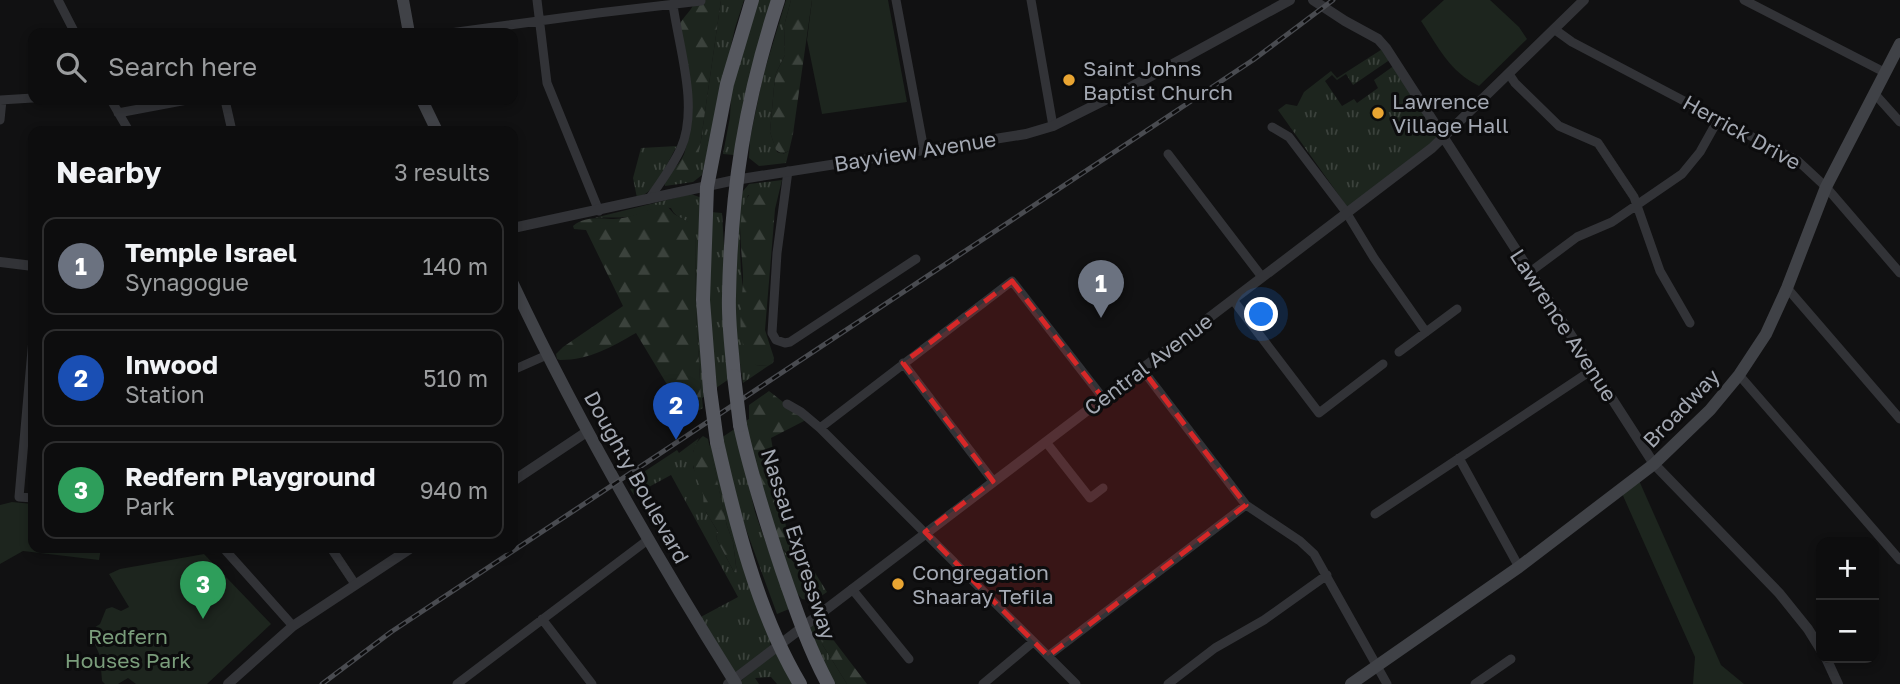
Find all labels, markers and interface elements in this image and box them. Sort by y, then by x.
search box [28,28,518,105]
icon: search [52,48,90,86]
text: Search here [108,51,257,82]
place label: Saint Johns Baptist Church [1083,55,1233,105]
marker: Saint Johns Baptist Church [1061,72,1077,88]
place label: Lawrence Village Hall [1392,88,1509,138]
street label: Herrick Drive [1679,89,1805,175]
marker: Lawrence Village Hall [1370,105,1386,121]
street label: Bayview Avenue [832,125,998,177]
text: Nearby [56,154,161,190]
text: 3 results [394,158,490,186]
text: Temple Israel [125,237,297,268]
street label: Lawrence Avenue [1505,244,1623,406]
text: 1 [75,252,87,280]
text: 140 m [422,252,488,280]
pin: 1 [1078,260,1124,318]
text: Synagogue [125,268,249,296]
your location [1244,297,1278,331]
street label: Central Avenue [1079,307,1217,421]
text: Inwood [125,349,218,380]
street label: Broadway [1637,363,1725,453]
text: 2 [74,364,88,392]
text: 510 m [423,364,488,392]
text: Station [125,380,205,408]
pin: 2 [653,382,699,440]
street label: Doughty Boulevard [579,386,695,568]
street label: Nassau Expressway [756,445,842,643]
text: Redfern Playground [125,461,376,492]
text: 3 [74,476,88,504]
text: 940 m [420,476,488,504]
text: Park [125,492,175,520]
map controls [1816,537,1879,663]
button: + [1816,537,1879,600]
place label: Congregation Shaaray Tefila [912,559,1054,609]
pin: 3 [180,561,226,619]
marker: Congregation Shaaray Tefila [890,576,906,592]
button: − [1816,600,1879,663]
park label: Redfern Houses Park [65,623,191,673]

